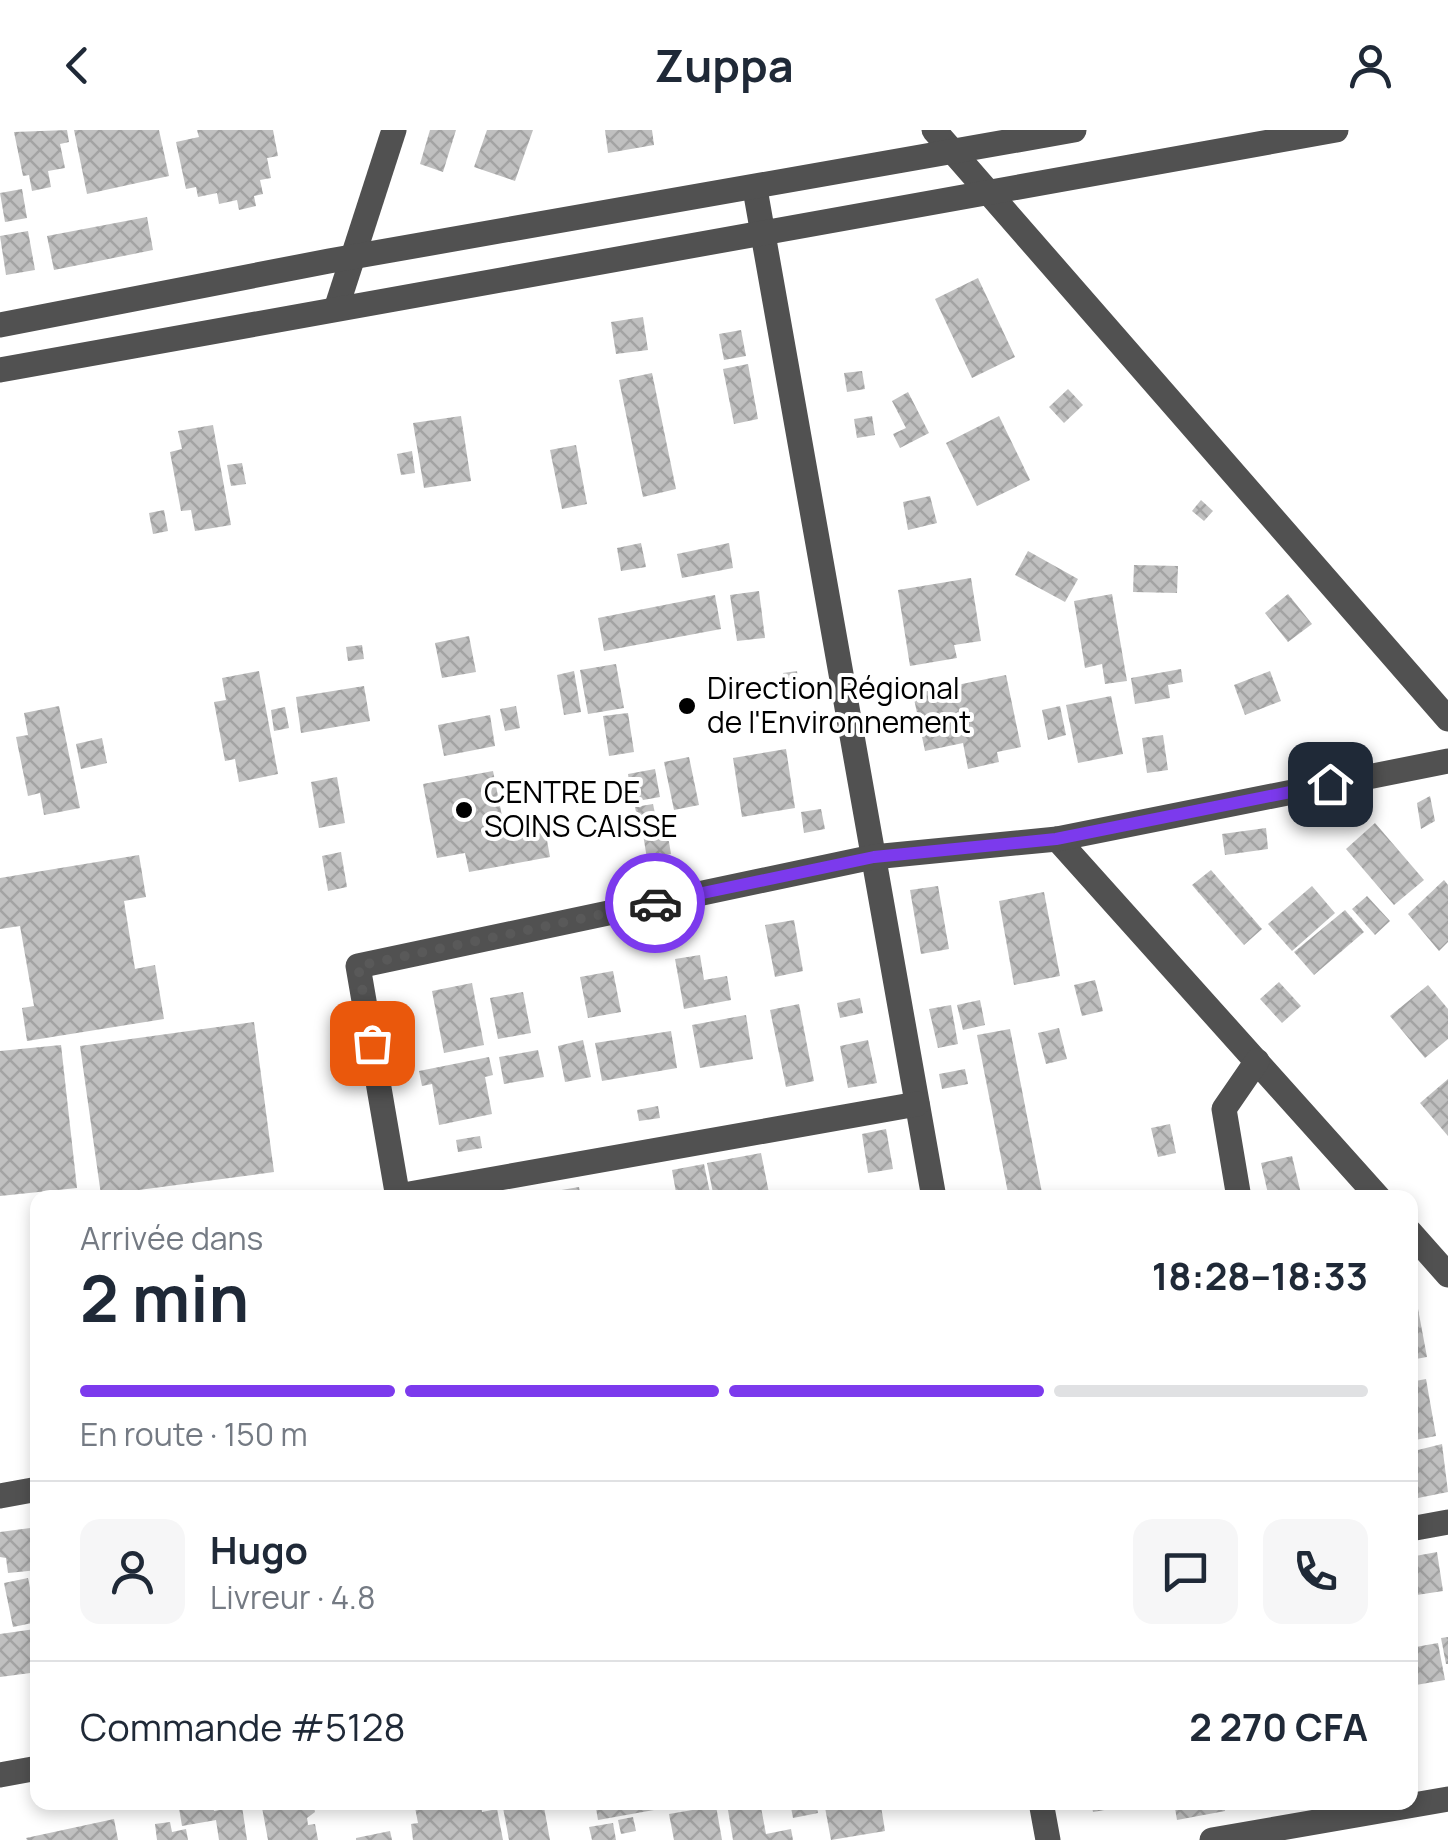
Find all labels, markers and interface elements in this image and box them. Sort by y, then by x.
text: Zuppa [654,34,794,96]
icon: back [50,38,105,93]
icon: person [1343,38,1398,93]
place label: Direction Régional de l'Environnement [707,667,971,742]
marker: Direction Régional de l'Environnement [676,695,698,717]
pin [1288,742,1373,827]
icon: home [1303,757,1358,812]
place label: CENTRE DE SOINS CAISSE [484,771,678,846]
marker: CENTRE DE SOINS CAISSE [453,799,475,821]
courier [605,853,705,953]
icon: car [628,876,683,931]
pin [330,1001,415,1086]
icon: bag [345,1016,400,1071]
text: Arrivée dans [80,1216,263,1260]
text: 18:28–18:33 [1152,1249,1368,1301]
text: 2 min [80,1253,249,1342]
text: En route · 150 m [80,1412,308,1456]
button: person [80,1519,185,1624]
button: chat [1133,1519,1238,1624]
button: phone [1263,1519,1368,1624]
text: Hugo [210,1523,308,1575]
text: Livreur · 4.8 [210,1575,376,1619]
text: Commande #5128 [80,1700,405,1752]
text: 2 270 CFA [1189,1700,1368,1752]

